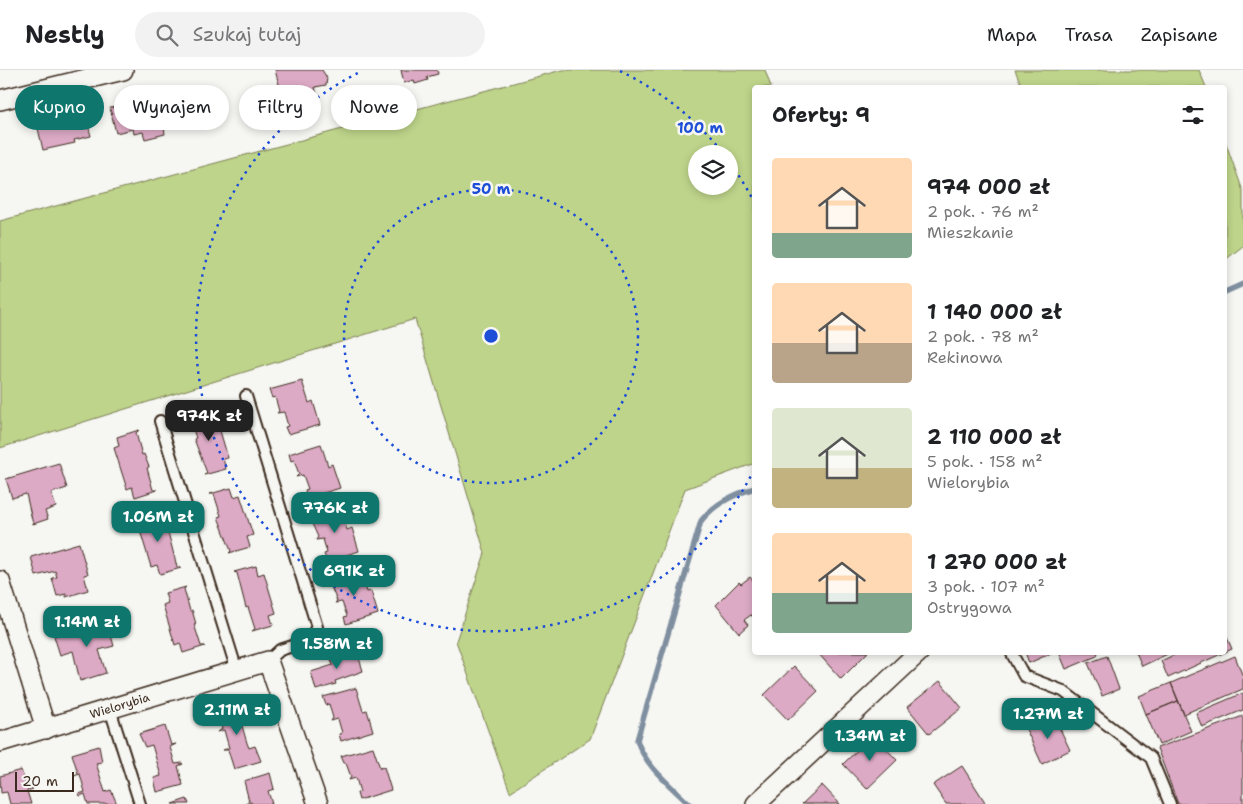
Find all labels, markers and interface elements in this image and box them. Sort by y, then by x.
search box [135,12,485,57]
text: Nestly [25,19,105,51]
icon: search [153,21,181,49]
text: Szukaj tutaj [193,22,301,47]
text: Mapa [987,23,1037,47]
text: Trasa [1065,23,1113,47]
text: Zapisane [1141,23,1218,47]
chip: Kupno [15,85,104,130]
chip: Wynajem [114,85,229,130]
chip: Filtry [239,85,321,130]
chip: Nowe [331,85,417,130]
text: Oferty: 9 [772,101,870,129]
icon: filters [1179,101,1207,129]
text: 100 m [677,118,723,138]
map controls [688,145,738,195]
button: layers [688,145,738,195]
text: 974 000 zł [927,173,1050,201]
icon: home [812,178,872,238]
text: 50 m [472,179,511,199]
text: 2 pok. · 76 m² [927,201,1039,222]
text: Mieszkanie [927,222,1014,243]
text: 1 140 000 zł [927,298,1062,326]
icon: home [812,303,872,363]
text: 2 pok. · 78 m² [927,326,1039,347]
centre of rings [482,327,500,345]
text: Rekinowa [927,347,1002,368]
pin: 974K zł [163,400,255,442]
text: 974K zł [176,405,242,426]
text: 2 110 000 zł [927,423,1061,451]
icon: home [812,428,872,488]
text: 5 pok. · 158 m² [927,451,1043,472]
text: Wielorybia [927,472,1009,493]
pin: 776K zł [289,492,381,534]
text: 776K zł [302,497,368,518]
pin: 1.06M zł [106,500,210,543]
text: 1.06M zł [122,506,194,527]
text: 1 270 000 zł [927,548,1066,576]
icon: home [812,553,872,613]
pin: 691K zł [308,554,400,597]
text: 691K zł [323,560,385,581]
text: 3 pok. · 107 m² [927,576,1045,597]
text: Ostrygowa [927,597,1012,618]
pin: 1.14M zł [35,606,139,648]
text: 1.14M zł [54,611,120,632]
pin: 1.58M zł [285,628,389,670]
text: 1.58M zł [302,633,372,654]
street label: Wielorybia [88,689,152,722]
pin: 2.11M zł [185,694,289,736]
pin: 1.27M zł [996,698,1100,740]
text: 2.11M zł [204,699,270,720]
text: 1.27M zł [1013,703,1083,724]
pin: 1.34M zł [818,720,922,762]
text: 1.34M zł [834,725,906,746]
scale bar [15,769,74,792]
text: 20 m [22,772,58,790]

